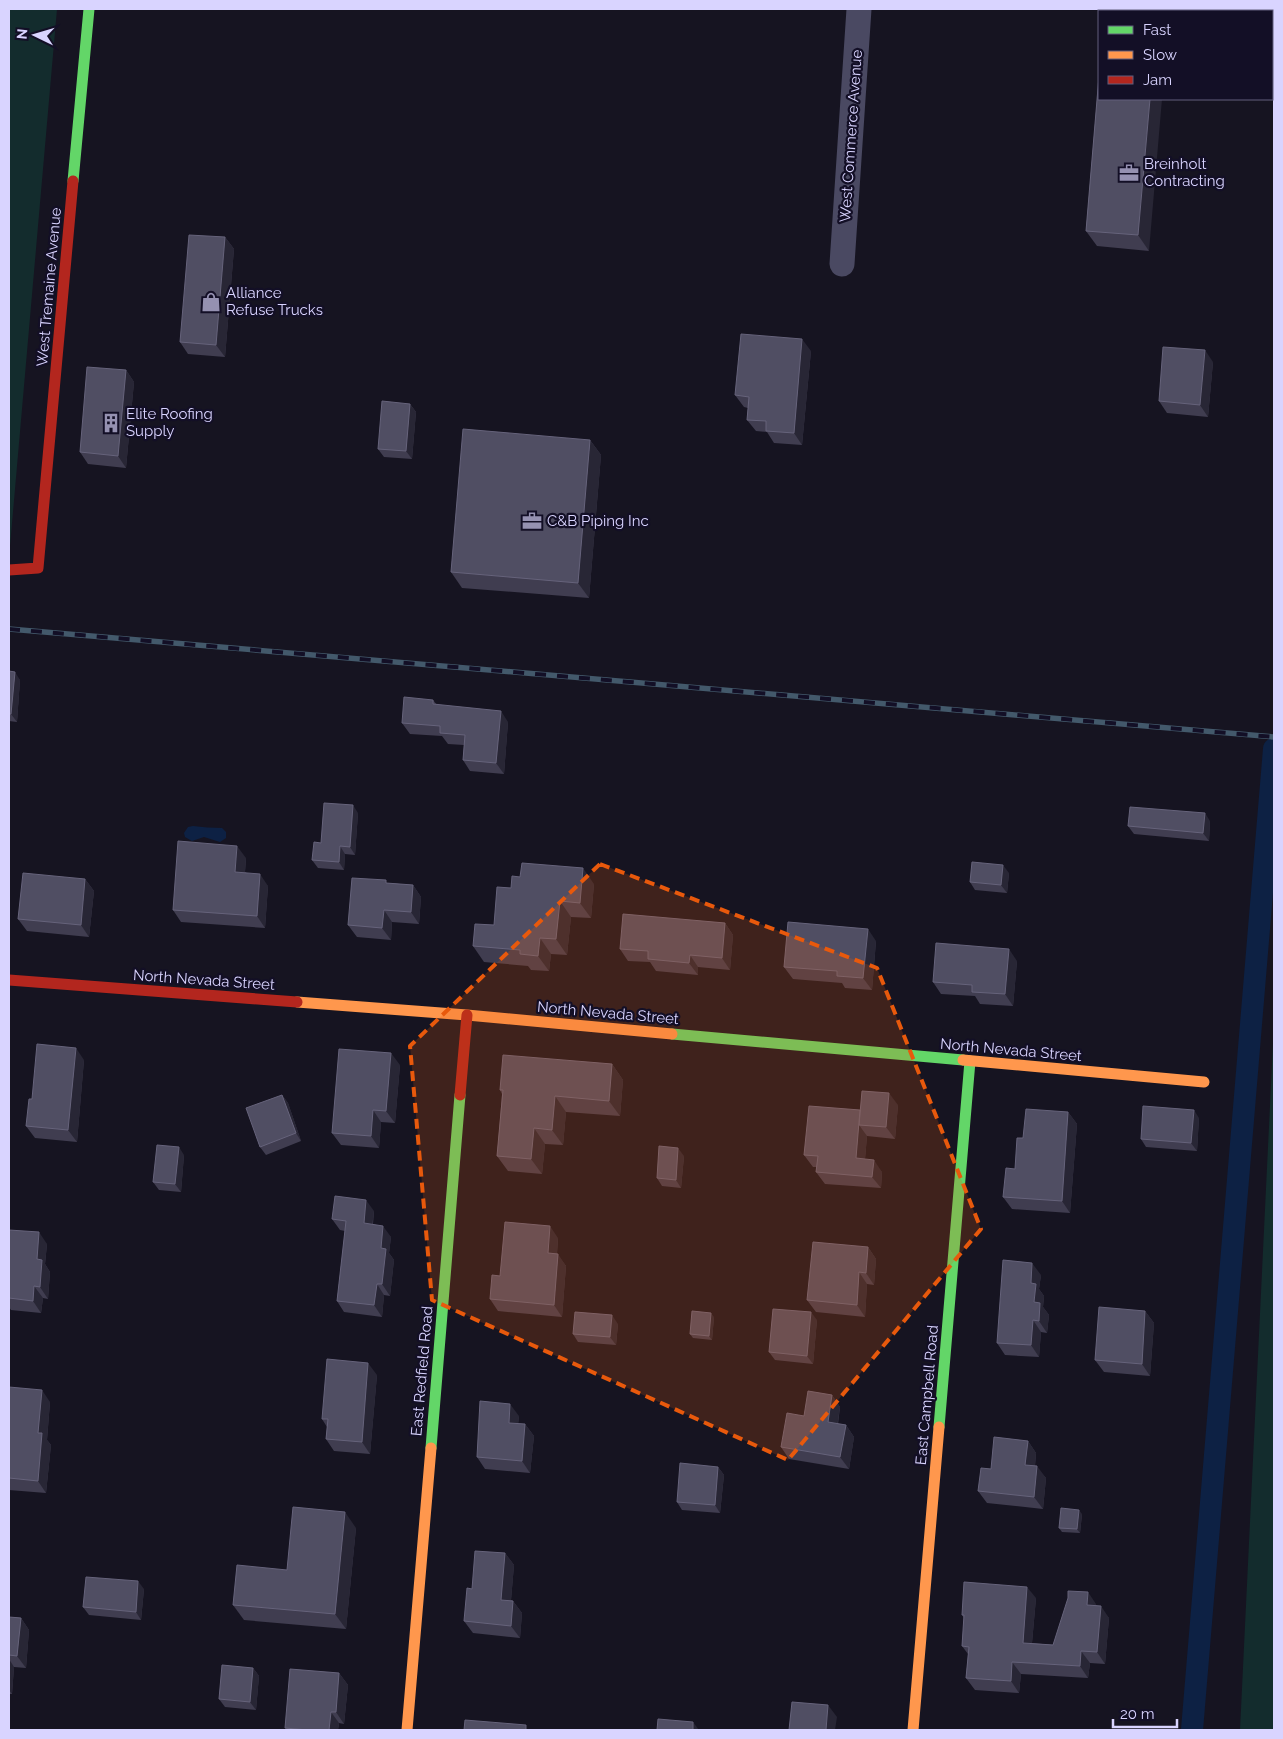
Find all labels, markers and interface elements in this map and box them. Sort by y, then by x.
north arrow [10,10,60,60]
legend [1098,10,1273,100]
text: Fast [1143,21,1171,39]
text: N [14,28,30,40]
text: Slow [1143,46,1177,64]
street label: West Commerce Avenue [836,49,866,223]
text: Jam [1143,71,1172,89]
place label: Breinholt Contracting [1144,155,1225,190]
office icon: Breinholt Contracting [1118,162,1140,184]
street label: West Tremaine Avenue [33,207,65,367]
place label: Alliance Refuse Trucks [226,284,323,319]
shop icon: Alliance Refuse Trucks [200,291,222,313]
place label: Elite Roofing Supply [126,405,213,440]
building icon: Elite Roofing Supply [100,412,122,434]
office icon: C&B Piping Inc [521,510,543,532]
place label: C&B Piping Inc [547,512,649,530]
street label: North Nevada Street [132,966,276,994]
street label: North Nevada Street [536,998,680,1028]
street label: North Nevada Street [939,1035,1083,1065]
street label: East Redfield Road [407,1305,437,1437]
street label: East Campbell Road [912,1324,942,1466]
scale bar [1113,1696,1177,1728]
text: 20 m [1120,1705,1155,1723]

